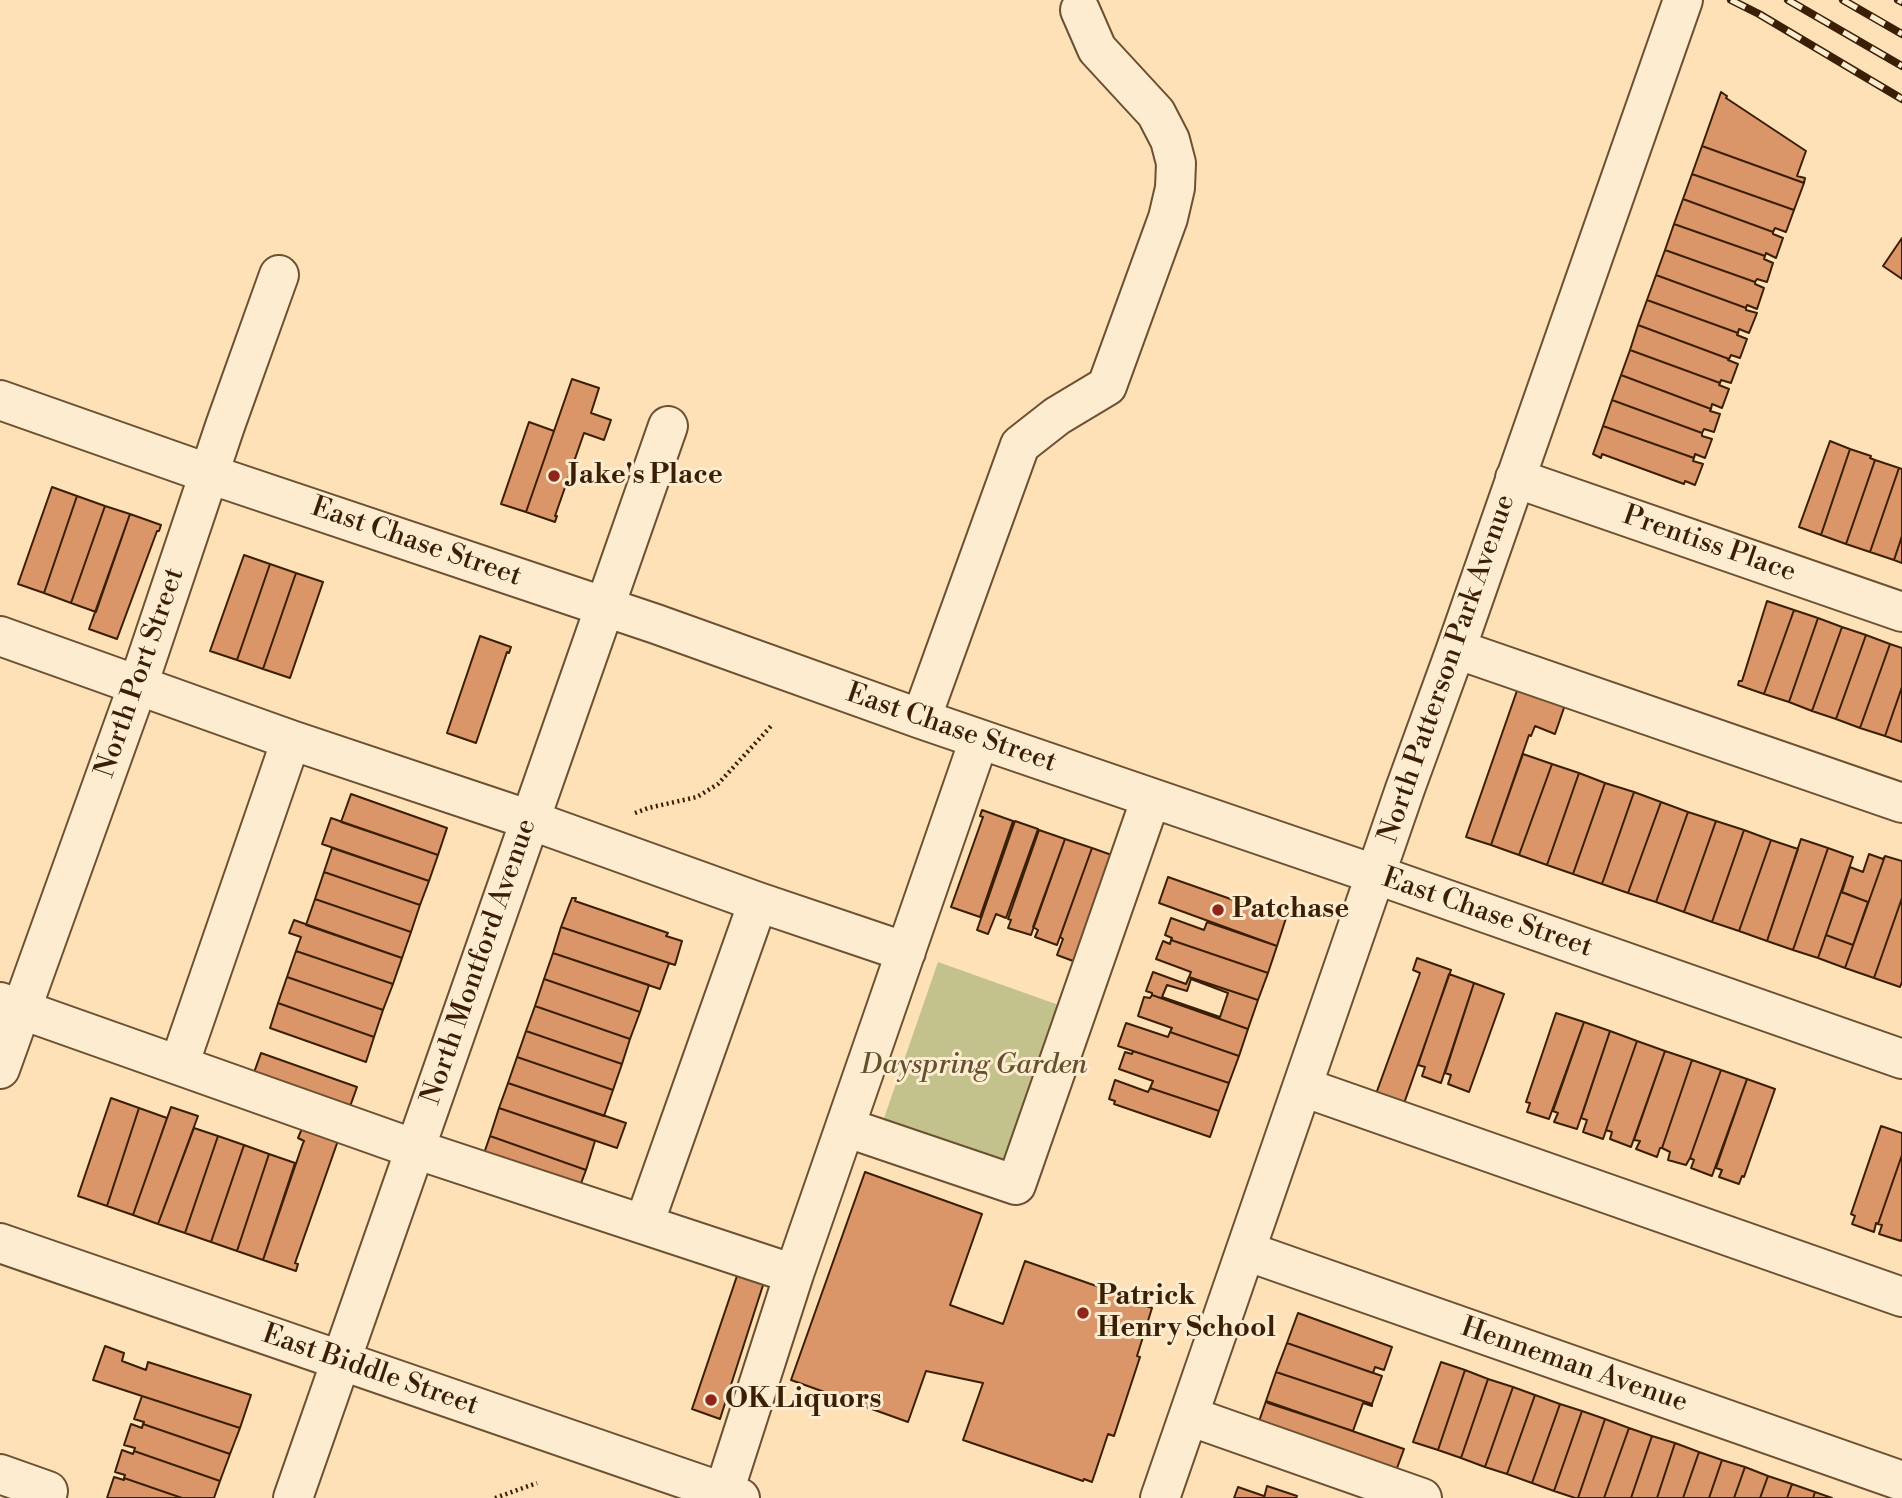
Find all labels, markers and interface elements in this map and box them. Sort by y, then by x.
place label: Jake's Place [568,459,723,493]
marker: Jake's Place [546,468,562,484]
street label: North Patterson Park Avenue [1372,490,1524,848]
street label: East Chase Street [307,491,525,595]
street label: Prentiss Place [1618,500,1800,590]
street label: North Port Street [89,564,193,782]
street label: East Chase Street [842,677,1060,781]
street label: North Montford Avenue [415,815,545,1109]
street label: East Chase Street [1378,862,1596,966]
place label: Patchase [1232,893,1349,927]
marker: Patchase [1210,902,1226,918]
park label: Dayspring Garden [861,1049,1087,1083]
place label: Patrick Henry School [1097,1280,1276,1346]
marker: Patrick Henry School [1075,1305,1091,1321]
street label: Henneman Avenue [1456,1311,1692,1421]
street label: East Biddle Street [257,1318,483,1424]
place label: OK Liquors [725,1383,881,1417]
marker: OK Liquors [703,1392,719,1408]

